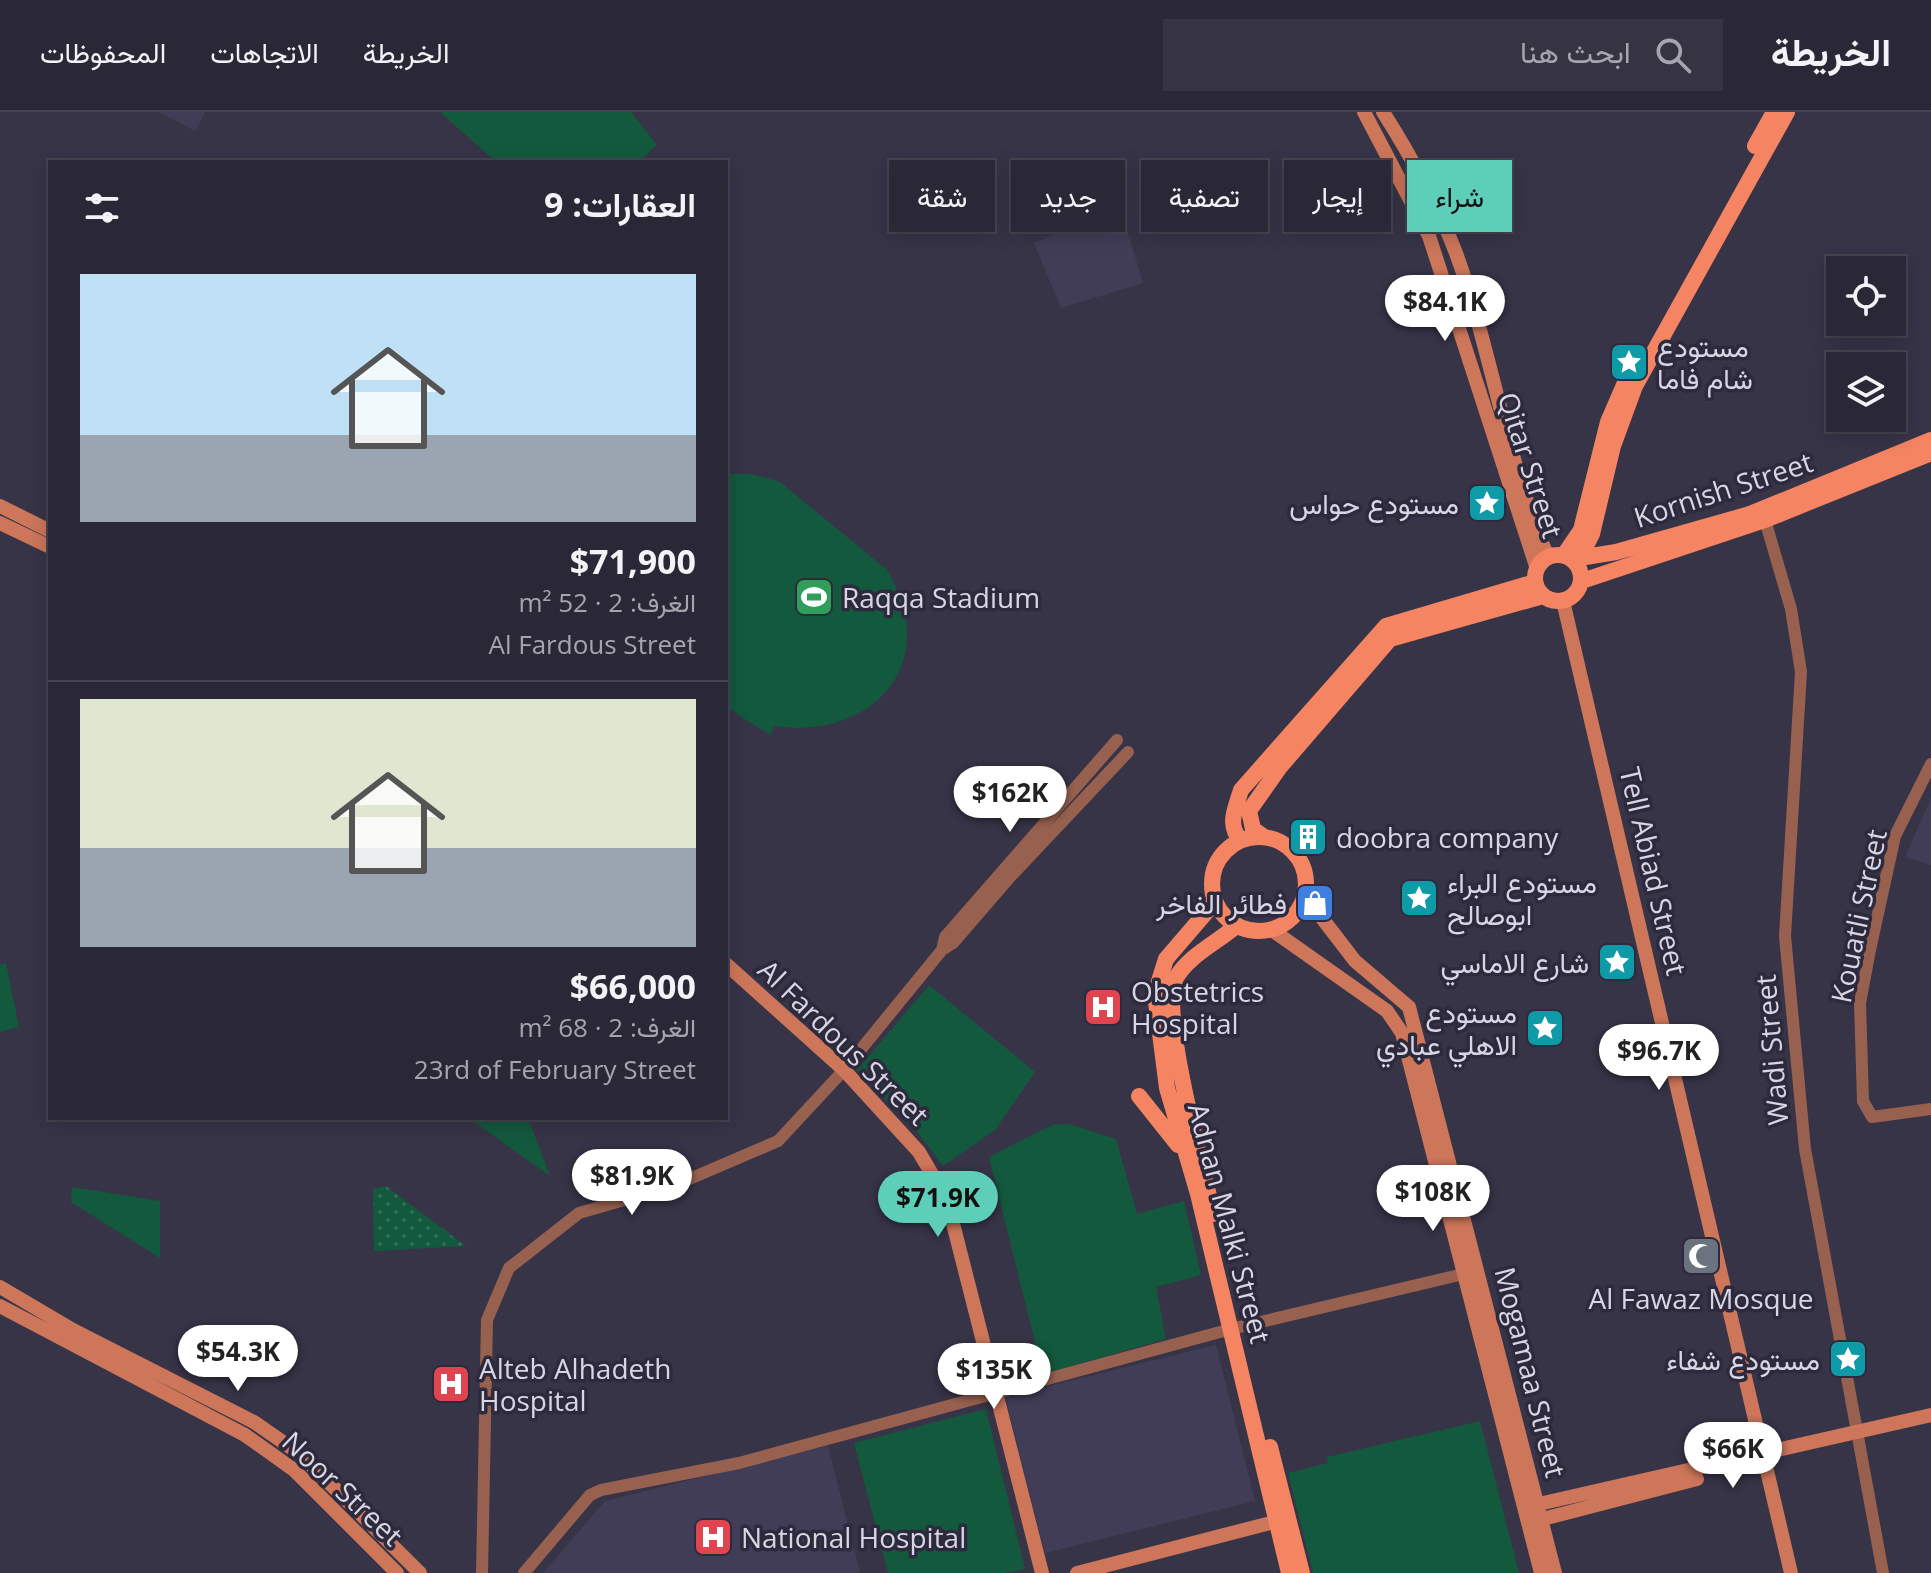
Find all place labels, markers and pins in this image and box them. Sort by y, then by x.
pin: $84.1K [1380,275,1510,343]
place label: مستودع شام فاما [1657,327,1753,398]
place icon: مستودع شام فاما [1608,341,1650,383]
place icon: مستودع حواس [1466,482,1508,524]
place label: مستودع حواس [1289,484,1459,523]
sports icon: Raqqa Stadium [793,576,835,618]
place label: Raqqa Stadium [842,578,1040,616]
pin: $162K [954,766,1066,834]
building icon: doobra company [1287,816,1329,858]
place label: doobra company [1336,818,1559,856]
place label: مستودع البراء ابوصالح [1447,863,1597,935]
place icon: مستودع البراء ابوصالح [1398,877,1440,919]
shop icon: فطائر الفاخر [1294,882,1336,924]
place label: فطائر الفاخر [1155,884,1287,922]
place icon: شارع الاماسي [1596,941,1638,983]
place label: شارع الاماسي [1440,943,1589,986]
place label: Obstetrics Hospital [1131,972,1264,1042]
hospital icon: Obstetrics Hospital [1082,986,1124,1028]
place label: مستودع الاهلي عبادي [1376,993,1517,1068]
place icon: مستودع الاهلي عبادي [1524,1007,1566,1049]
pin: $96.7K [1594,1024,1724,1092]
pin: $81.9K [567,1149,697,1217]
pin: $108K [1377,1165,1489,1233]
pin: $71.9K [873,1171,1003,1239]
mosque icon: Al Fawaz Mosque [1680,1235,1722,1277]
place label: Al Fawaz Mosque [1588,1279,1814,1317]
pin: $54.3K [173,1325,303,1393]
place icon: مستودع شفاء [1827,1338,1869,1380]
place label: مستودع شفاء [1666,1340,1820,1379]
pin: $135K [938,1343,1050,1411]
place label: Alteb Alhadeth Hospital [479,1349,671,1419]
hospital icon: Alteb Alhadeth Hospital [430,1363,472,1405]
pin: $66K [1686,1422,1780,1490]
hospital icon: National Hospital [692,1516,734,1558]
place label: National Hospital [741,1518,966,1556]

